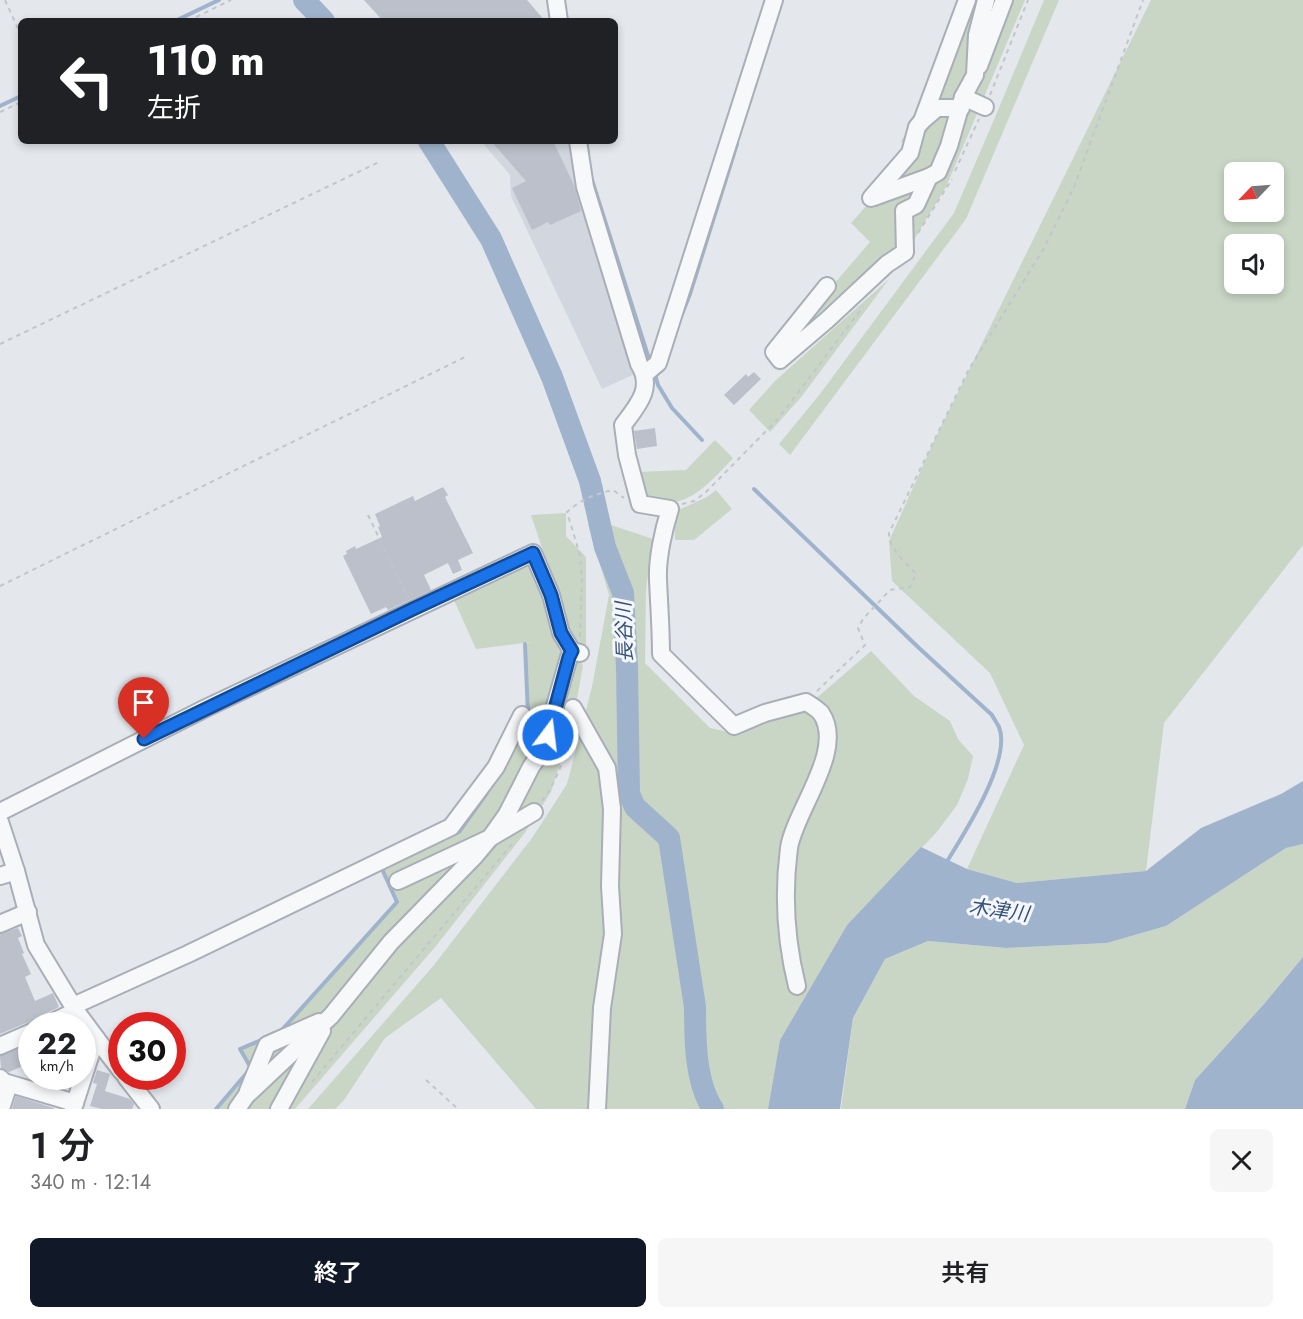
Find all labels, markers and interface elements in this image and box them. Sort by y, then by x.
text: 110 m [147,30,265,91]
icon: left [48,42,126,120]
text: 左折 [147,88,201,127]
north arrow [1224,162,1284,222]
map controls [1224,162,1284,294]
button: sound [1224,234,1284,294]
water label: 長谷川 [609,599,640,662]
pin [118,677,169,739]
icon: arrive [127,686,160,719]
position arrow [516,703,580,767]
water label: 木津川 [967,892,1033,929]
speed limit sign: 30 [108,1012,186,1090]
text: 22 [37,1022,77,1065]
text: km/h [40,1055,74,1077]
text: 1 分 [30,1119,94,1171]
button: close [1210,1129,1273,1192]
text: 340 m · 12:14 [30,1168,151,1197]
button: 終了 [30,1238,646,1307]
button: 共有 [658,1238,1273,1307]

